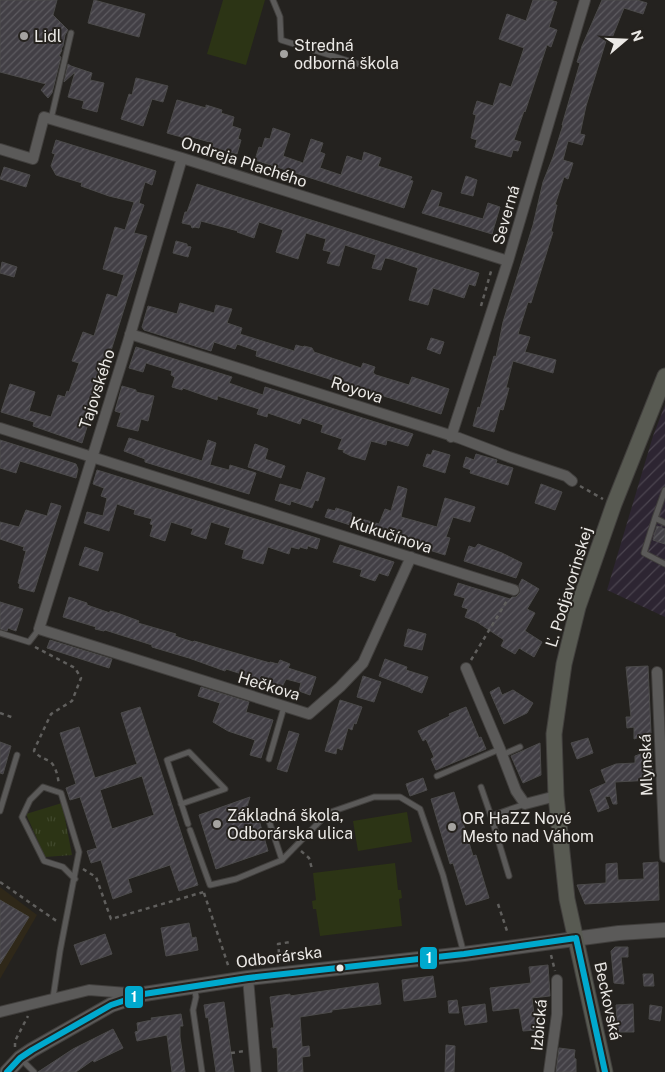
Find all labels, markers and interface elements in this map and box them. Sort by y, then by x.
north arrow [600,15,650,65]
place label: Lidl [34,27,62,46]
text: N [628,28,647,44]
marker: Lidl [18,30,30,42]
place label: Stredná odborná škola [294,36,399,73]
marker: Stredná odborná škola [278,48,290,60]
street label: Ondreja Plachého [178,133,310,191]
street label: Severná [488,183,524,247]
street label: Tajovského [75,347,119,431]
street label: Royova [329,373,385,407]
street label: Kukučínova [347,513,435,557]
street label: Ľ. Podjavorinskej [542,525,596,649]
street label: Hečkova [236,668,302,704]
street label: Mlynská [635,734,657,796]
place label: Základná škola, Odborárska ulica [227,806,353,843]
place label: OR HaZZ Nové Mesto nad Váhom [462,809,594,846]
marker: Základná škola, Odborárska ulica [211,818,223,830]
marker: OR HaZZ Nové Mesto nad Váhom [446,821,458,833]
street label: Odborárska [235,942,323,972]
line badge: 1 [419,946,438,970]
text: 1 [426,950,432,966]
street label: Beckovská [590,960,626,1042]
unlabelled marker [335,963,345,973]
line badge: 1 [124,985,144,1009]
text: 1 [131,989,137,1005]
street label: Izbická [527,998,551,1052]

